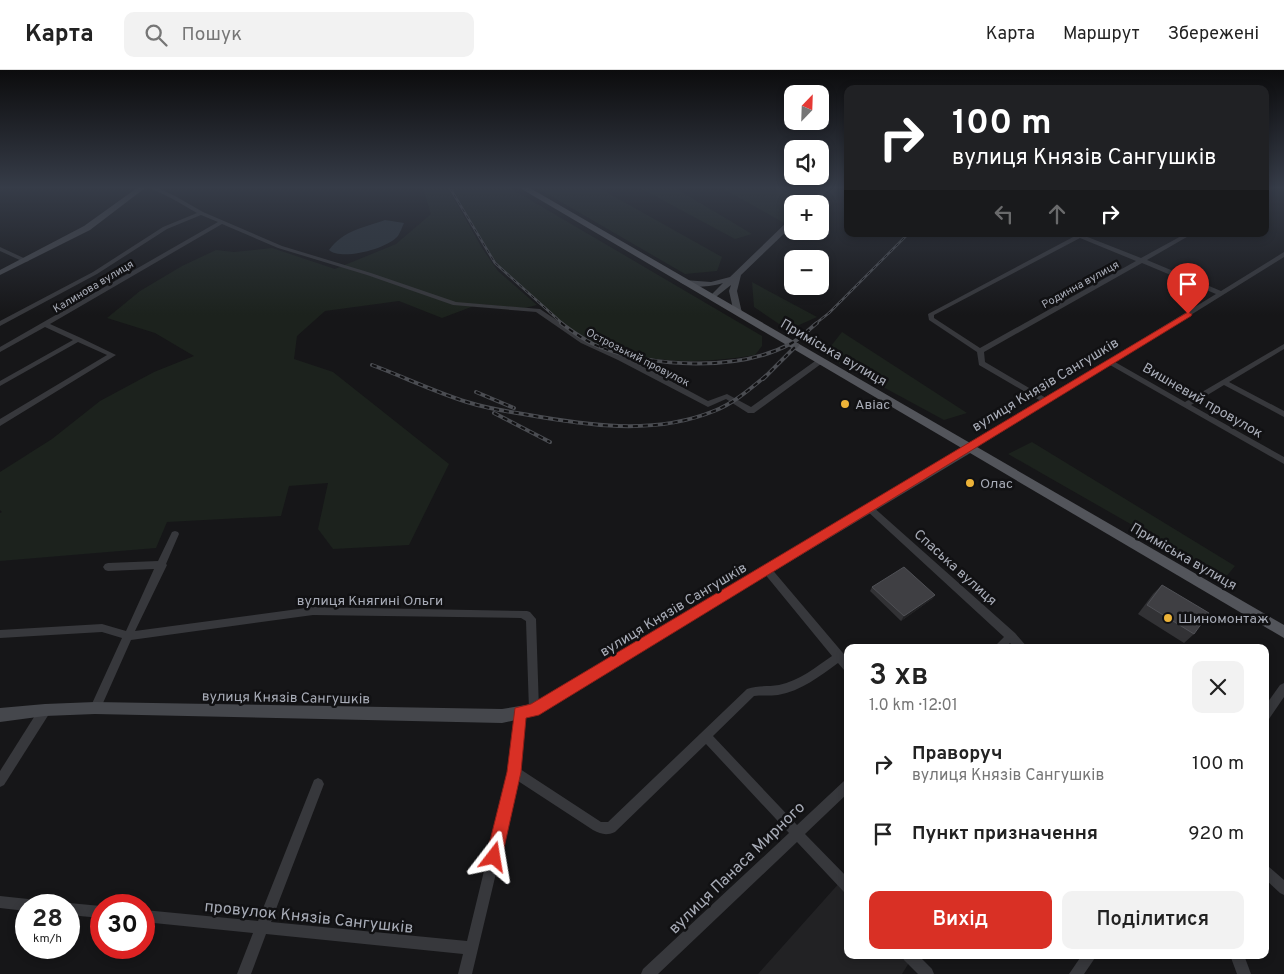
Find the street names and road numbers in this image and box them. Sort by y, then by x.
street label: Калинова вулиця [51,257,136,316]
street label: Родинна вулиця [1039,258,1122,312]
street label: Приміська вулиця [777,316,890,391]
street label: Острозький провулок [583,326,692,390]
street label: вулиця Князів Сангушків [969,335,1122,436]
street label: Вишневий провулок [1139,360,1265,443]
street label: Приміська вулиця [1127,520,1240,595]
street label: Спаська вулиця [910,526,1000,610]
street label: вулиця Князів Сангушків [597,560,750,661]
street label: вулиця Княгині Ольги [297,593,443,610]
street label: вулиця Князів Сангушків [202,689,370,708]
street label: вулиця Панаса Мирного [665,798,810,939]
street label: провулок Князів Сангушків [203,897,414,939]

